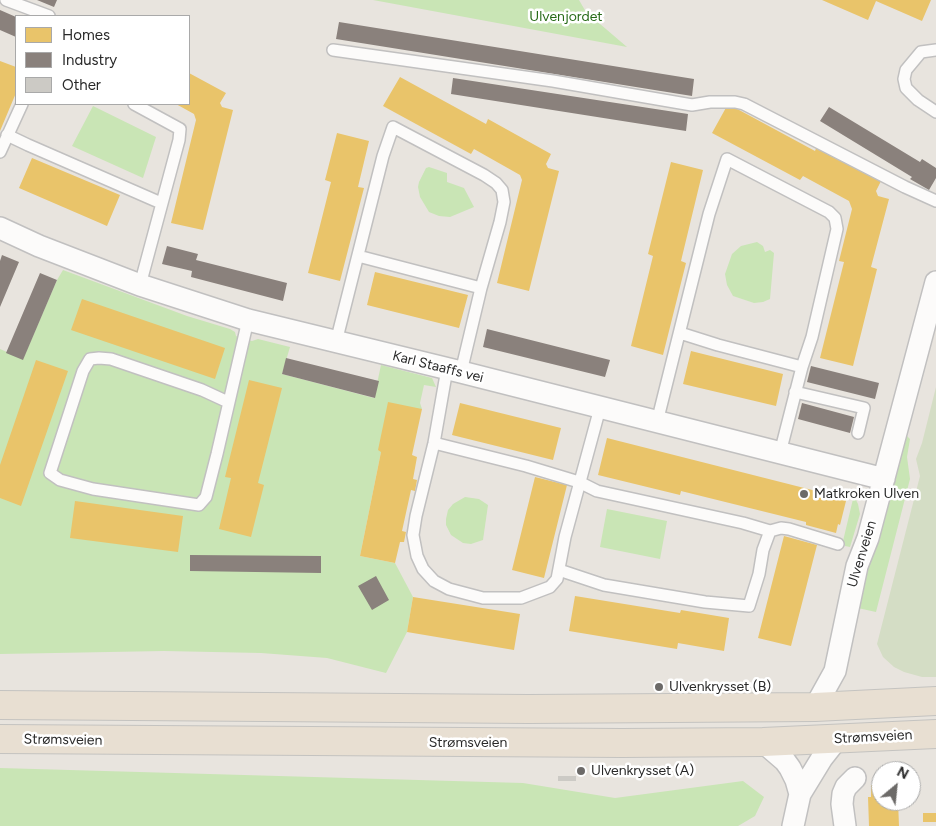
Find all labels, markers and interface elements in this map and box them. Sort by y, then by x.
park label: Ulvenjordet [529,9,603,25]
legend [15,15,190,105]
text: Homes [62,26,110,44]
text: Industry [62,51,117,69]
text: Other [62,76,101,94]
street label: Karl Staaffs vei [391,348,485,386]
place label: Matkroken Ulven [814,486,919,502]
marker: Matkroken Ulven [798,488,810,500]
street label: Ulvenveien [844,519,880,589]
place label: Ulvenkrysset (B) [669,679,771,695]
marker: Ulvenkrysset (B) [653,681,665,693]
street label: Strømsveien [833,727,913,747]
street label: Strømsveien [24,731,102,749]
street label: Strømsveien [429,735,507,751]
north arrow [871,761,921,811]
place label: Ulvenkrysset (A) [591,763,694,779]
text: N [894,763,912,783]
marker: Ulvenkrysset (A) [575,765,587,777]

